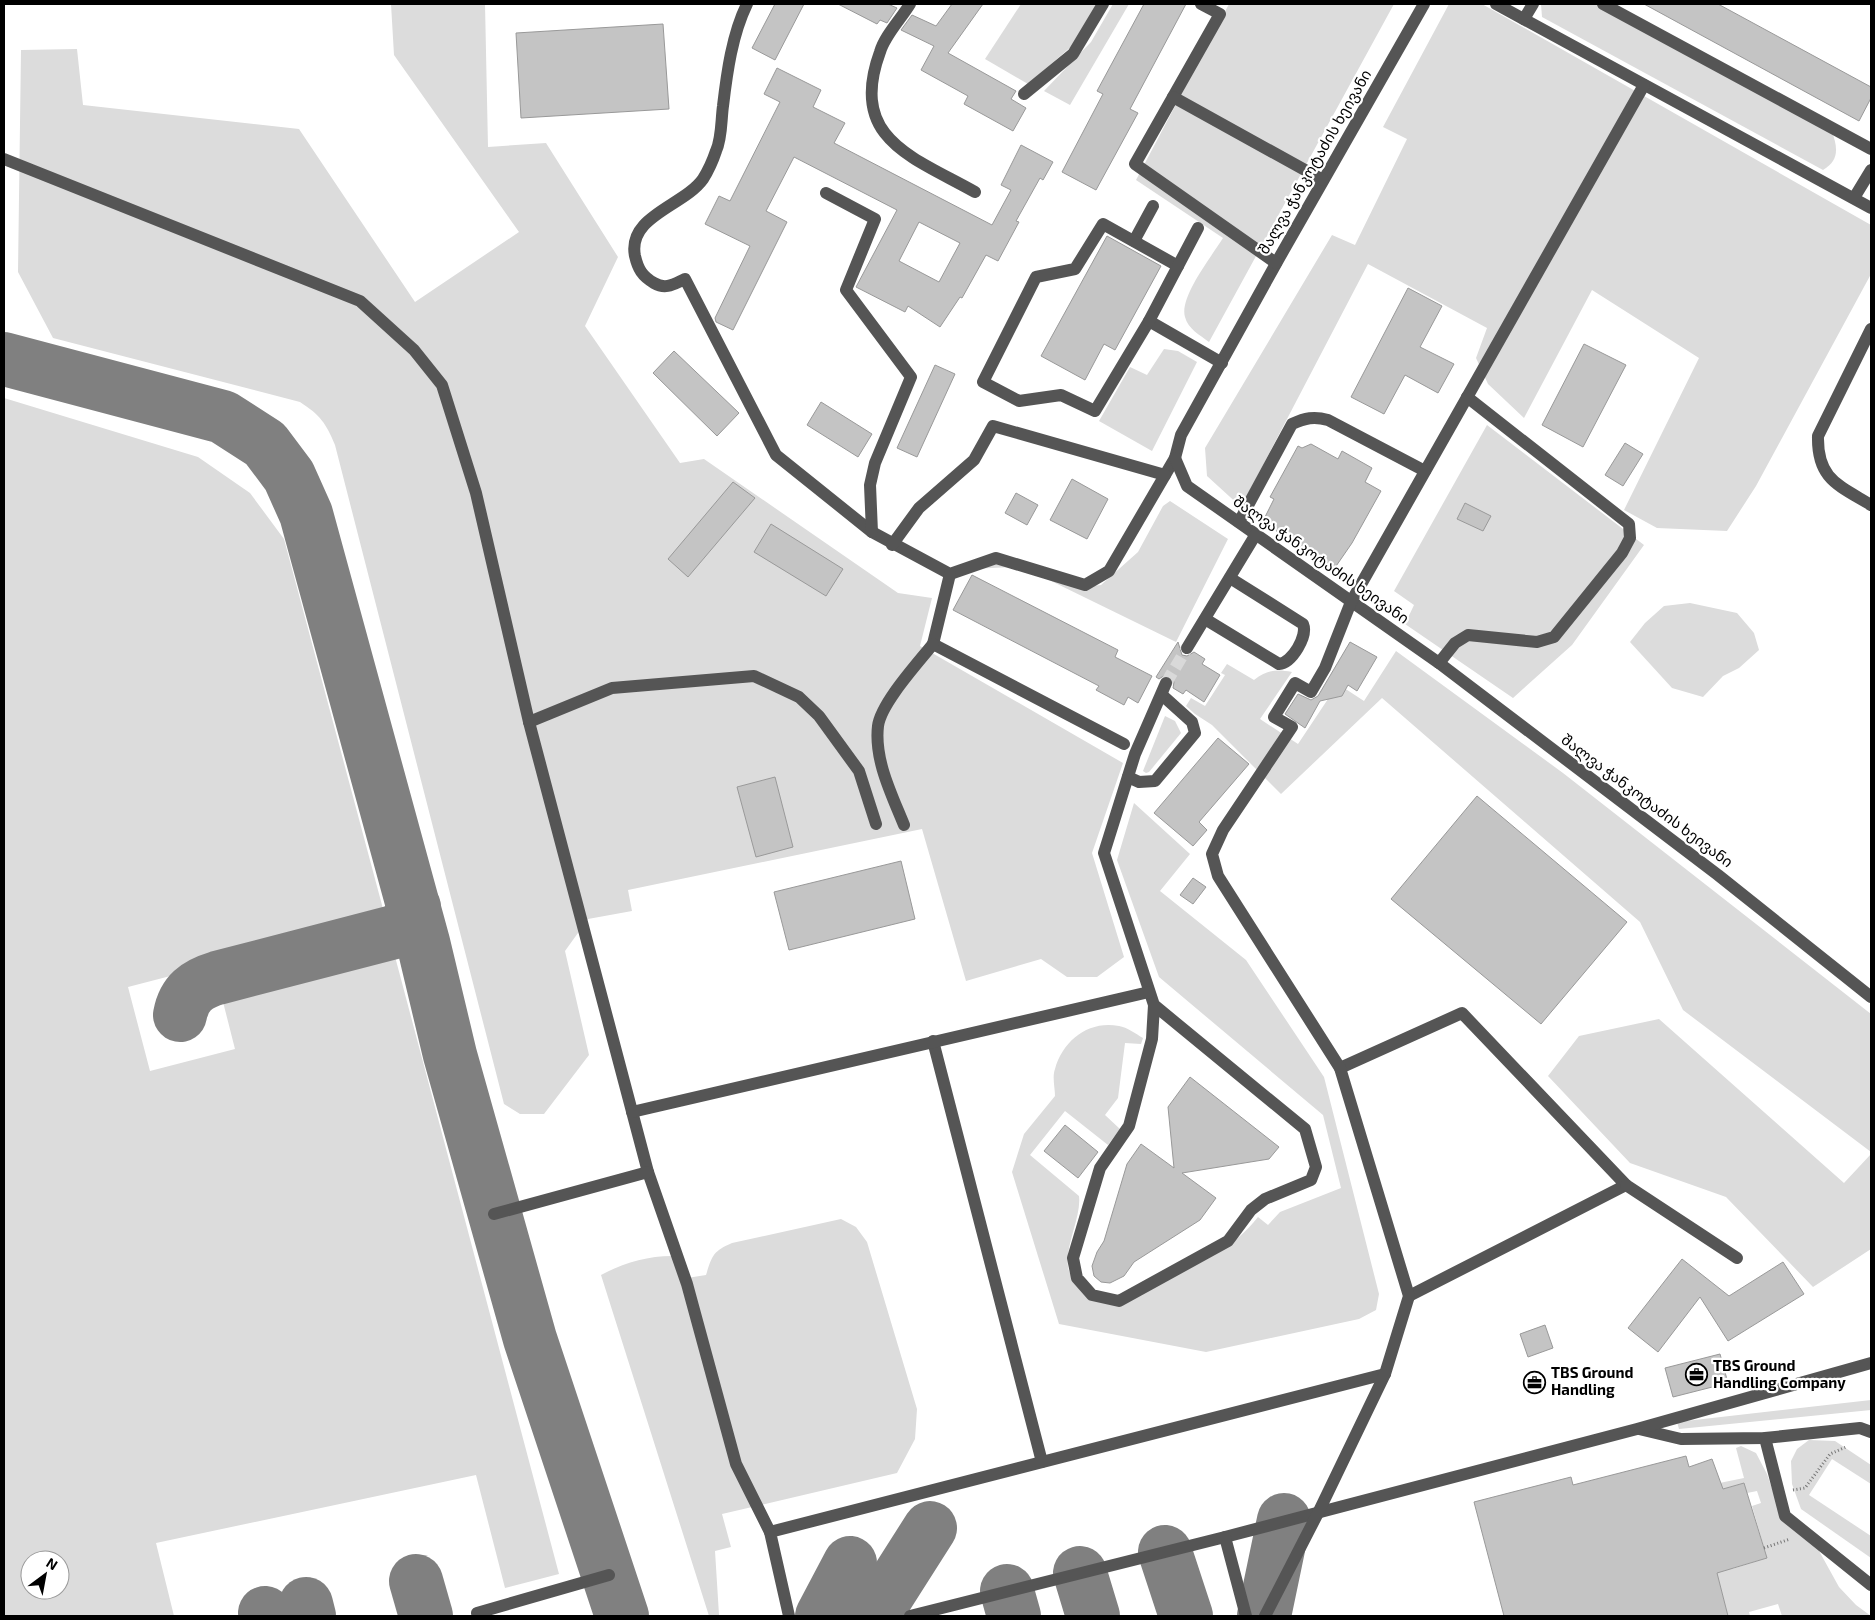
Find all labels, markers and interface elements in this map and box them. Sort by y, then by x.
street label: შალვა ჭანკოტაძის ხეივანი [1254,66,1375,258]
street label: შალვა ჭანკოტაძის ხეივანი [1230,492,1413,628]
street label: შალვა ჭანკოტაძის ხეივანი [1558,730,1737,871]
place label: TBS Ground Handling Company [1713,1356,1846,1392]
place label: TBS Ground Handling [1551,1363,1633,1398]
office icon: TBS Ground Handling Company [1685,1363,1709,1387]
office icon: TBS Ground Handling [1523,1370,1547,1394]
north arrow [20,1550,70,1600]
text: N [43,1554,61,1573]

